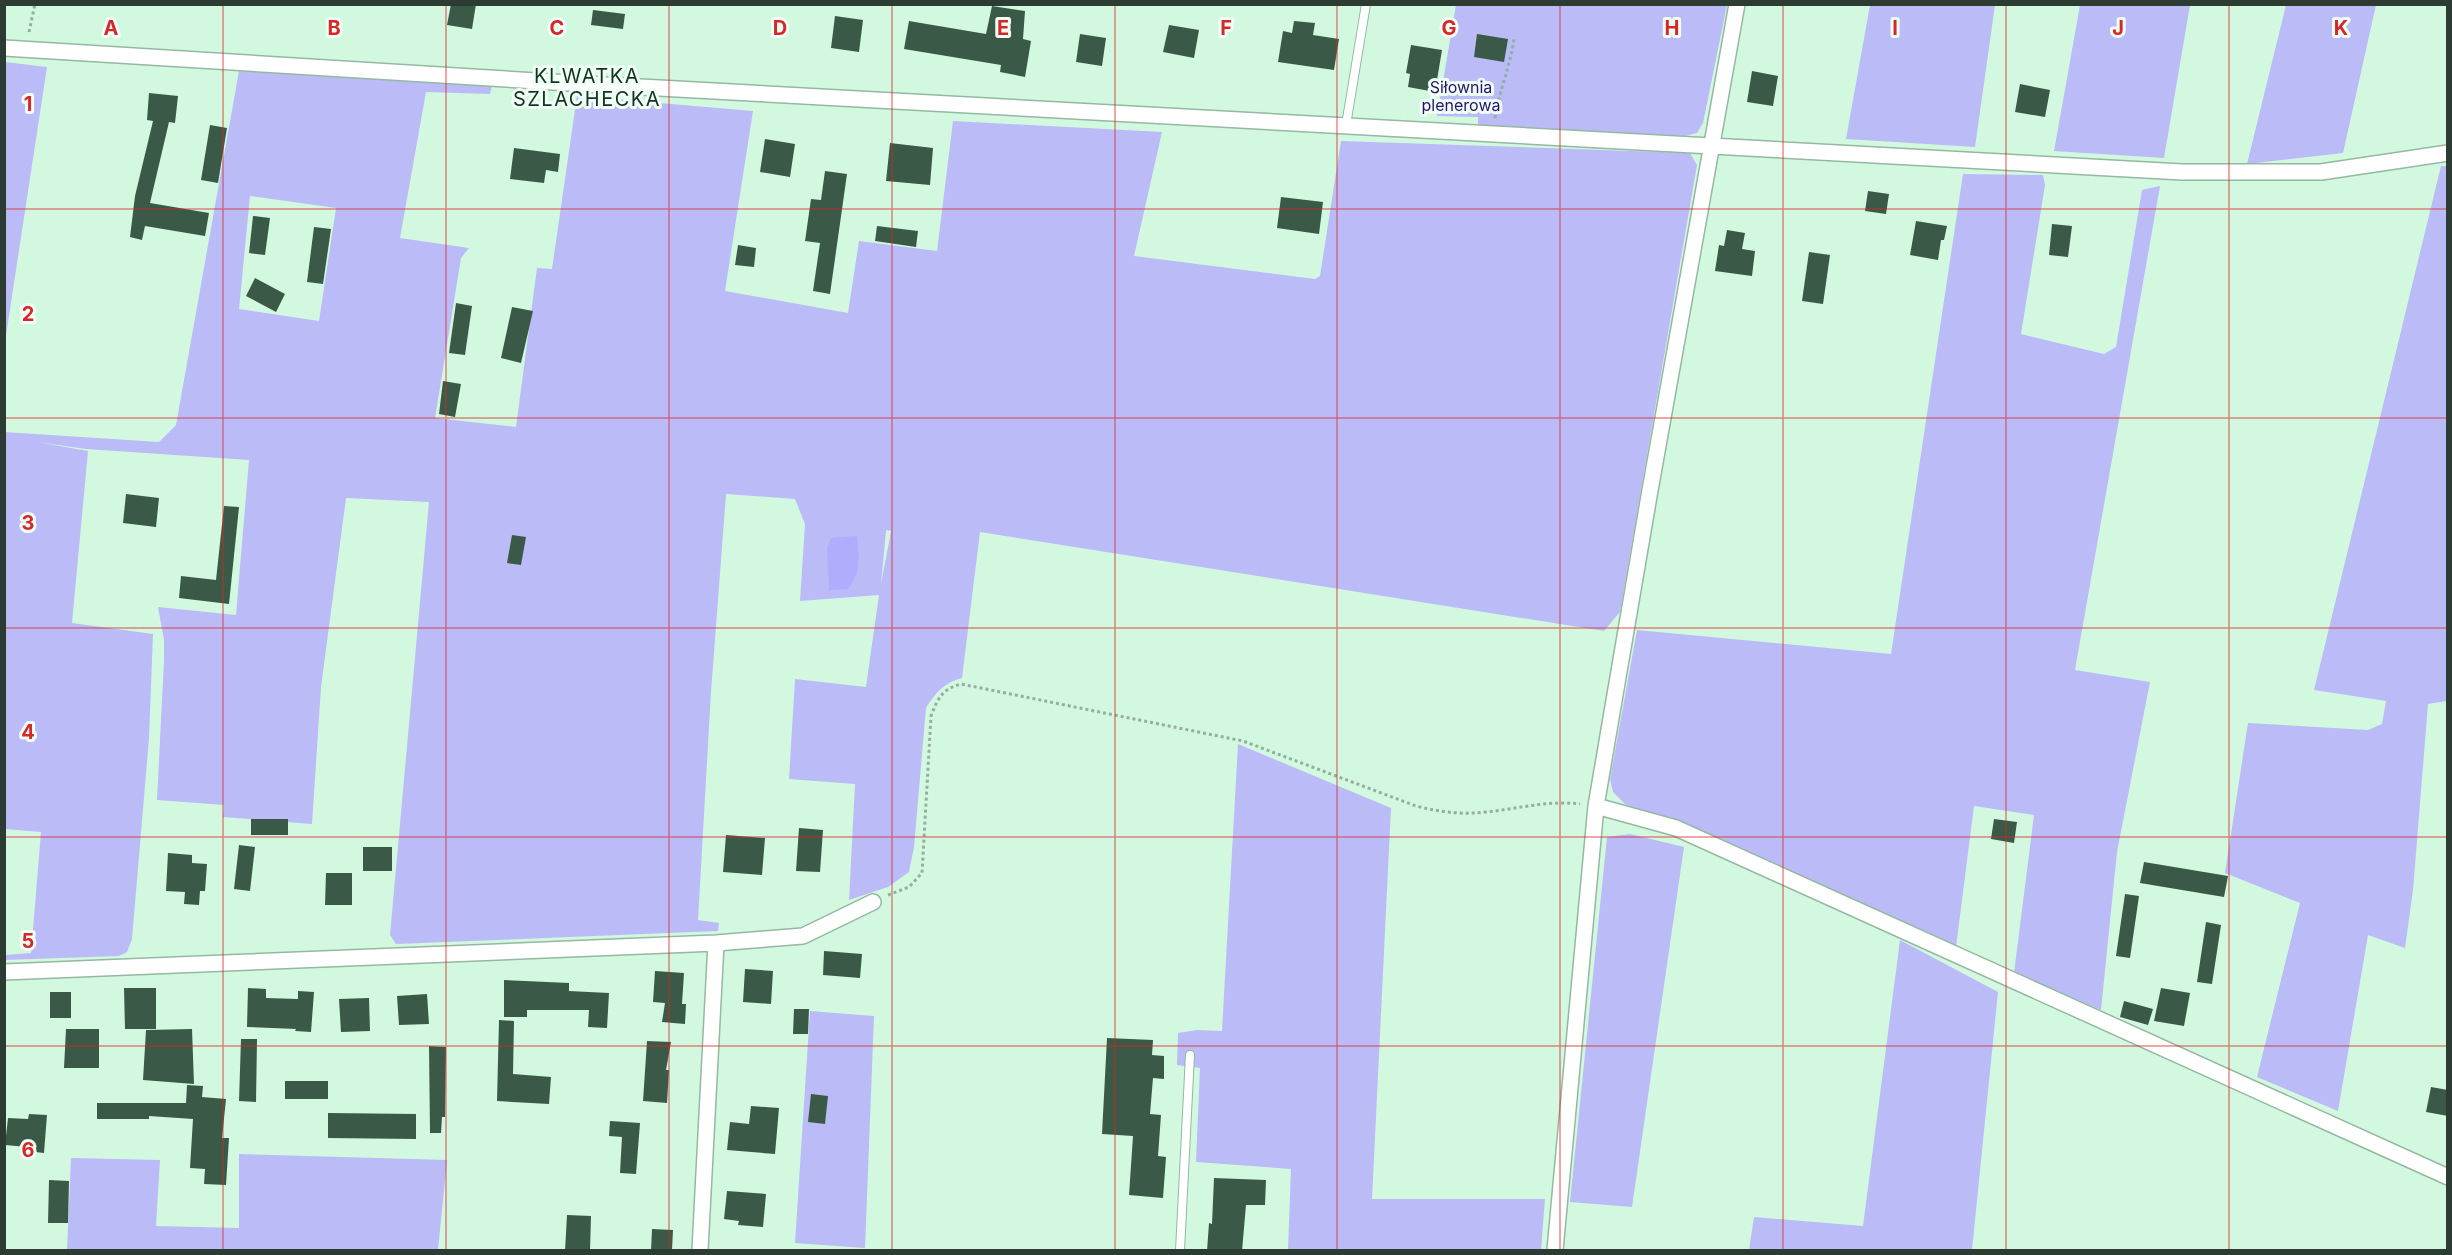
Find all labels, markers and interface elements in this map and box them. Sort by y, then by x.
text: A [104,16,119,40]
text: B [327,16,341,40]
text: C [550,16,564,40]
text: D [773,16,787,40]
text: E [997,16,1009,40]
text: F [1220,16,1232,40]
text: G [1441,16,1457,40]
text: H [1665,16,1679,40]
text: I [1892,16,1898,40]
text: J [2112,16,2124,40]
text: K [2334,16,2348,40]
district label: KLWATKA SZLACHECKA [513,64,661,111]
park label: Siłownia plenerowa [1422,77,1500,115]
text: 1 [24,92,32,116]
text: 2 [22,302,34,326]
text: 3 [22,511,34,535]
text: 4 [21,720,35,744]
text: 5 [22,929,34,953]
text: 6 [22,1138,35,1162]

